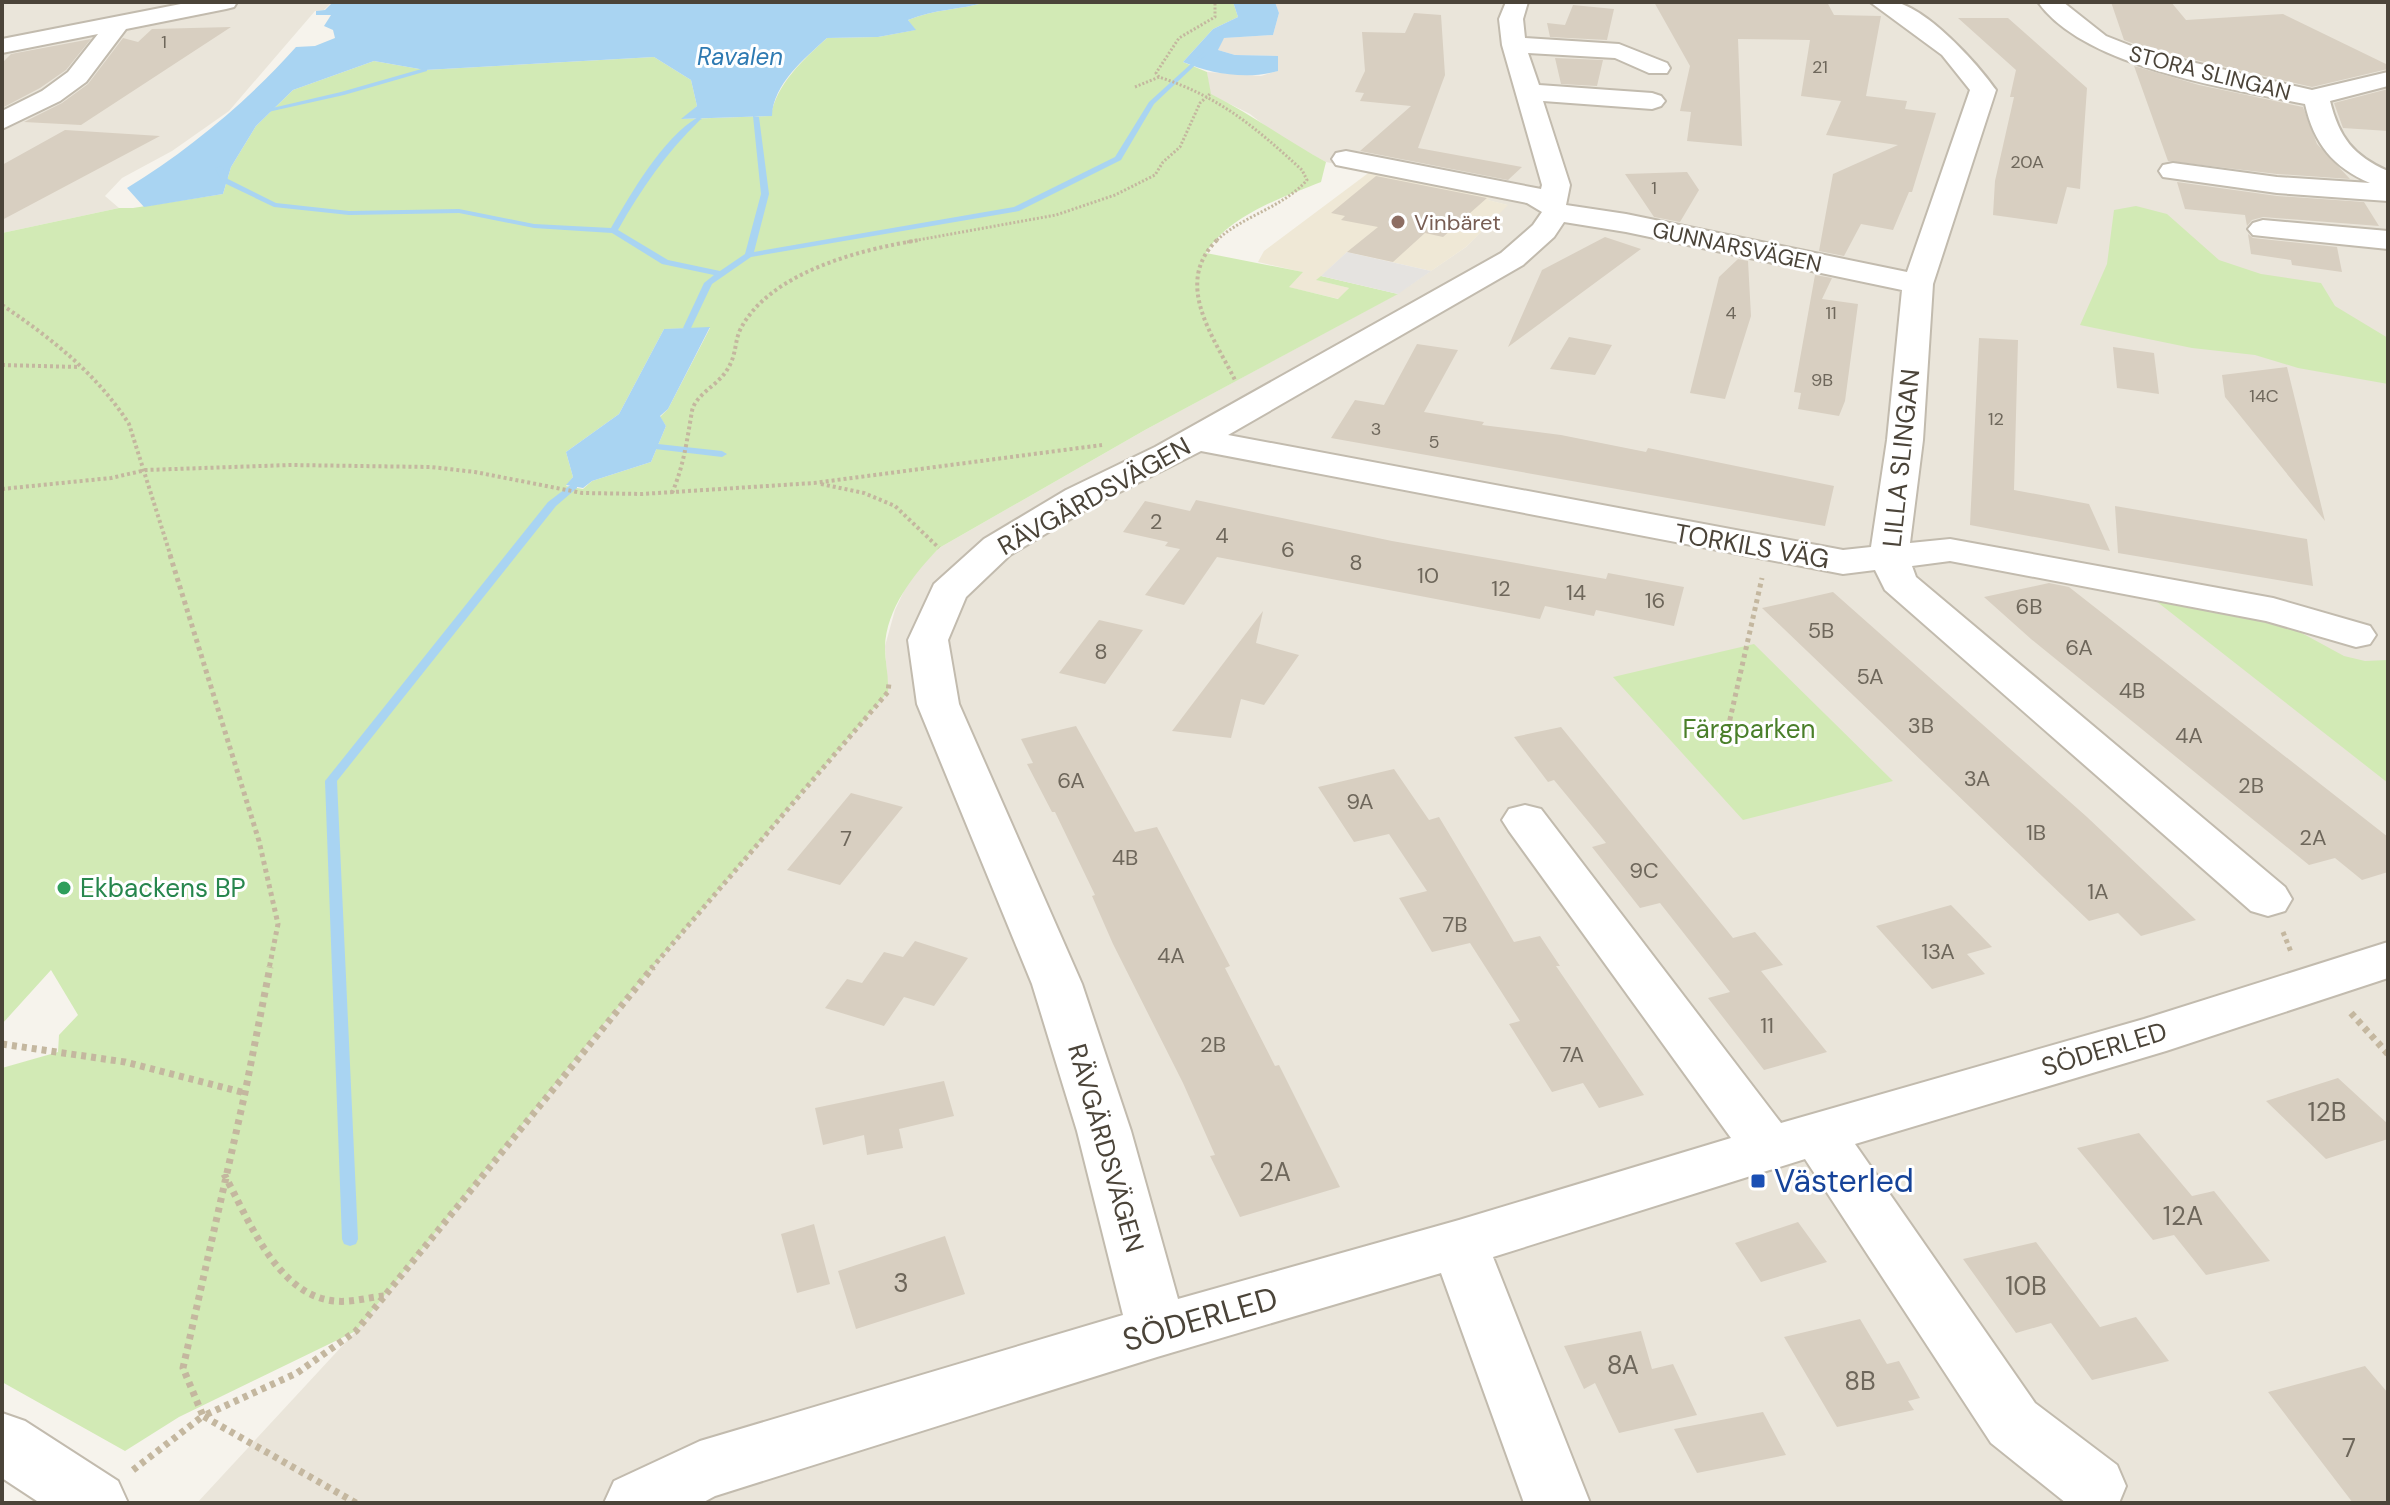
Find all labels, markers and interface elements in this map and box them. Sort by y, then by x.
house number: 1 [161,30,167,54]
street label: STORA SLINGAN [2126,39,2294,107]
water label: Ravalen [697,41,783,72]
house number: 21 [1812,55,1828,79]
house number: 20A [2010,150,2044,174]
house number: 1 [1651,176,1657,200]
place label: Vinbäret [1414,208,1501,237]
marker: Vinbäret [1389,213,1407,231]
street label: GUNNARSVÄGEN [1650,215,1824,279]
house number: 4 [1726,301,1737,325]
house number: 11 [1825,301,1837,325]
street label: LILLA SLINGAN [1875,367,1927,549]
house number: 9B [1811,368,1833,392]
house number: 14C [2249,384,2279,408]
house number: 12 [1988,407,2004,431]
house number: 3 [1371,417,1381,441]
street label: RÄVGÄRDSVÄGEN [992,429,1196,563]
house number: 5 [1429,430,1439,454]
house number: 2 [1150,507,1162,536]
street label: TORKILS VÄG [1672,516,1832,576]
house number: 4 [1215,521,1229,550]
house number: 6 [1281,535,1295,564]
house number: 8 [1349,548,1363,577]
house number: 10 [1417,561,1439,590]
house number: 12 [1491,574,1511,603]
house number: 14 [1566,578,1586,607]
house number: 16 [1645,586,1665,615]
house number: 6B [2015,592,2043,621]
house number: 5B [1808,616,1834,645]
house number: 6A [2065,633,2093,662]
house number: 8 [1094,637,1108,666]
house number: 5A [1856,662,1884,691]
house number: 4B [2119,676,2145,705]
house number: 3B [1908,711,1934,740]
park label: Färgparken [1683,712,1815,746]
house number: 4A [2175,721,2203,750]
house number: 3A [1964,764,1990,793]
house number: 6A [1057,766,1085,795]
house number: 2B [2238,771,2264,800]
house number: 9A [1346,787,1374,816]
house number: 1B [2026,818,2046,847]
house number: 2A [2299,823,2327,852]
house number: 7 [840,824,852,853]
house number: 4B [1112,843,1138,872]
house number: 9C [1629,856,1659,885]
place label: Ekbackens BP [80,871,246,905]
house number: 1A [2087,877,2109,906]
marker: Ekbackens BP [55,879,73,897]
house number: 7B [1442,910,1468,939]
house number: 13A [1921,937,1955,966]
house number: 4A [1157,941,1185,970]
house number: 11 [1760,1011,1774,1040]
street label: SÖDERLED [2037,1014,2171,1084]
house number: 2B [1200,1030,1226,1059]
street label: RÄVGÄRDSVÄGEN [1060,1040,1152,1256]
house number: 7A [1560,1040,1584,1069]
house number: 12B [2308,1095,2346,1129]
house number: 2A [1259,1155,1291,1189]
place label: Västerled [1774,1160,1914,1202]
marker: Västerled [1749,1172,1767,1190]
house number: 12A [2163,1199,2203,1233]
house number: 3 [893,1266,909,1300]
house number: 10B [2005,1269,2047,1303]
street label: SÖDERLED [1118,1277,1282,1361]
house number: 8A [1607,1348,1639,1382]
house number: 8B [1844,1364,1876,1398]
house number: 7 [2342,1431,2356,1465]

